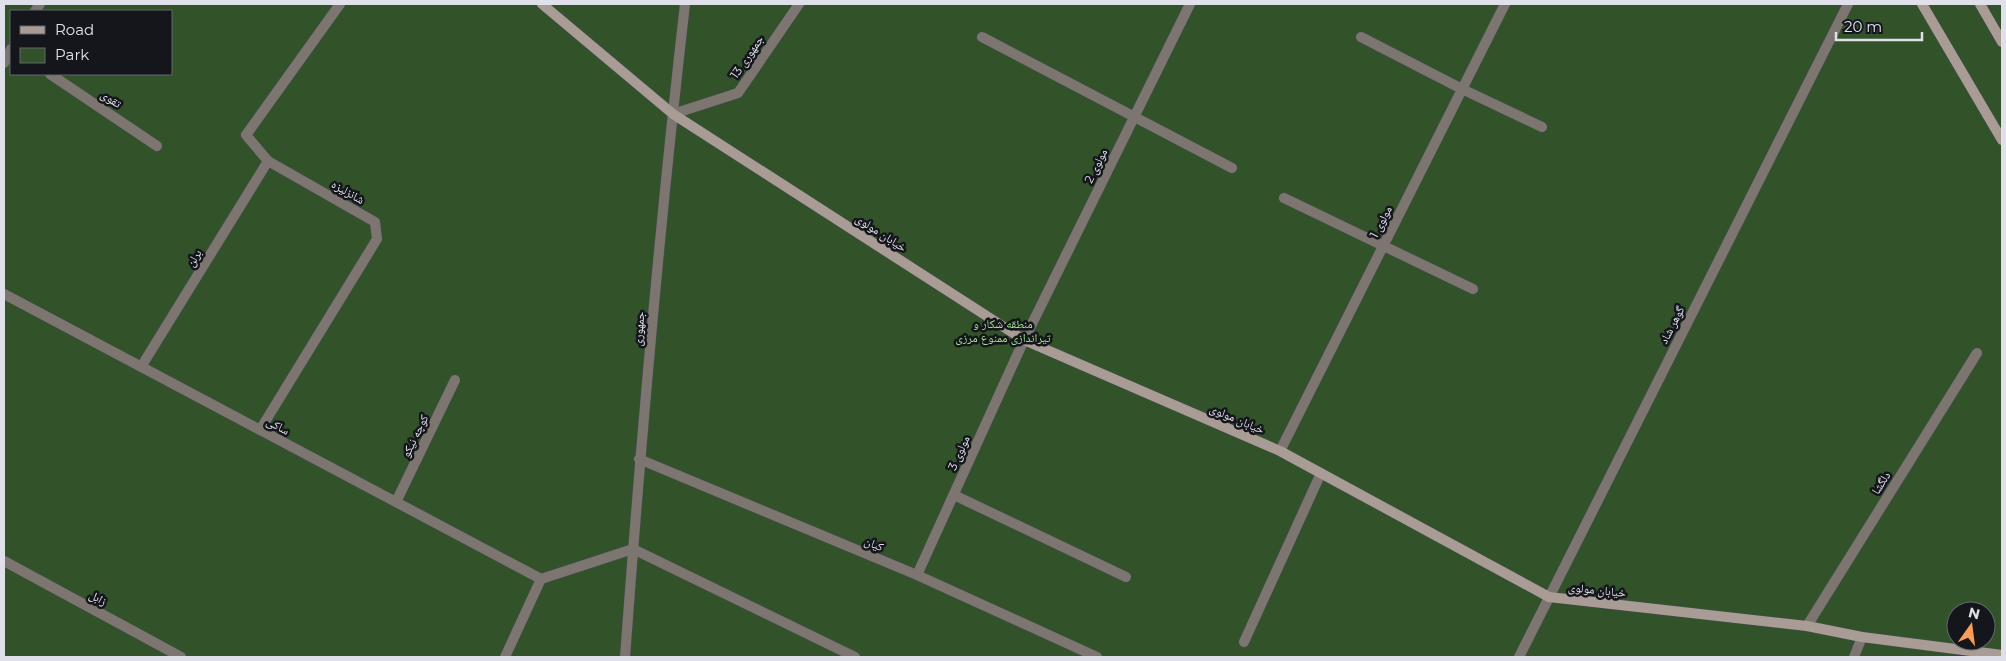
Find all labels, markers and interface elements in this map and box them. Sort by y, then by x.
legend [10,10,172,75]
scale bar [1836,10,1922,42]
text: 20 m [1844,17,1882,36]
text: Road [55,20,94,39]
street label: جمهوری 13 [727,32,767,81]
text: Park [55,45,89,64]
street label: تقوی [98,86,125,111]
street label: مولوی 2 [1081,146,1110,186]
street label: شانزلیزه [329,176,368,207]
street label: مولوی 1 [1366,203,1395,240]
street label: خیابان مولوی [853,210,910,255]
street label: برلن [183,246,205,269]
street label: گوهر شاد [1656,303,1687,346]
street label: جمهوری [630,311,648,347]
park label: منطقه شکار و تیراندازی ممنوع مرزی [955,316,1051,346]
street label: خیابان مولوی [1207,400,1267,437]
street label: کوچه نیکو [398,412,431,460]
street label: ساکی [264,413,293,438]
street label: مولوی 3 [944,433,973,473]
street label: دلگشا [1868,469,1893,497]
street label: کیان [862,533,886,554]
street label: خیابان مولوی [1567,579,1627,600]
street label: زابل [87,587,110,609]
north arrow [1946,601,1996,651]
text: N [1966,603,1982,623]

